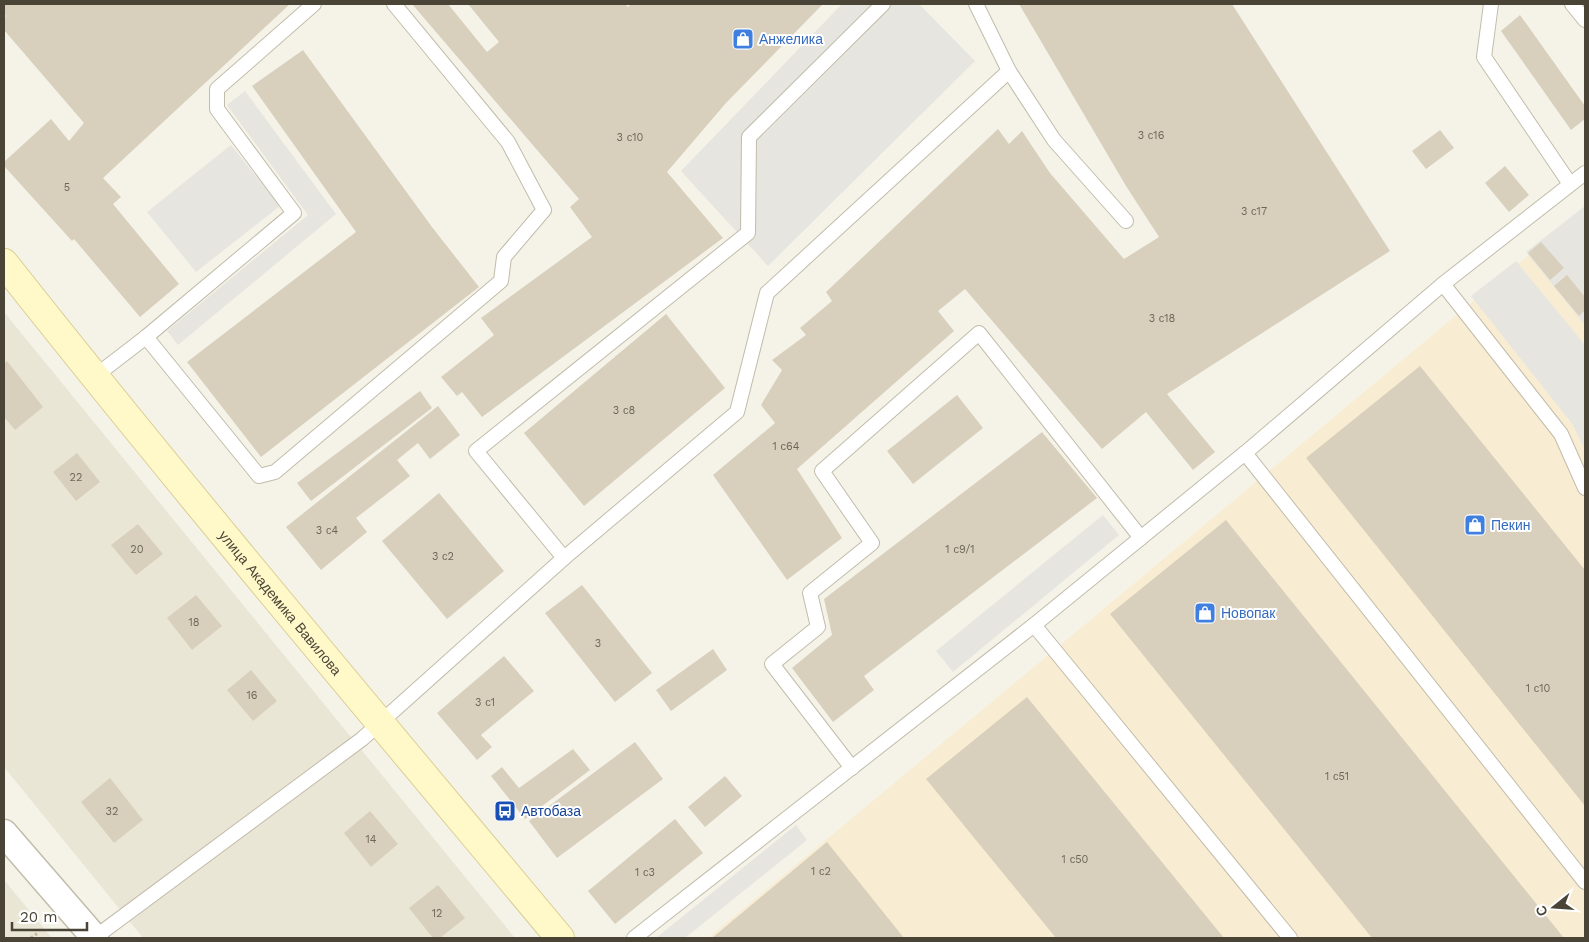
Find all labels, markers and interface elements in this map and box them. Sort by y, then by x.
shop icon: Анжелика [731,27,755,51]
place label: Анжелика [759,31,823,47]
house number: 3 с16 [1138,129,1165,142]
house number: 3 с10 [617,131,644,144]
house number: 5 [64,181,70,194]
house number: 3 с17 [1241,205,1267,218]
house number: 3 с18 [1149,312,1176,325]
house number: 3 с8 [613,404,635,417]
house number: 1 с64 [773,440,800,453]
house number: 22 [70,471,82,484]
shop icon: Пекин [1463,513,1487,537]
place label: Пекин [1491,517,1531,533]
house number: 3 с4 [316,524,338,537]
street label: улица Академика Вавилова [216,527,345,678]
house number: 20 [130,543,144,556]
house number: 1 с9/1 [945,543,975,556]
house number: 3 с2 [432,550,454,563]
shop icon: Новопак [1193,601,1217,625]
place label: Новопак [1221,605,1276,621]
house number: 18 [188,616,200,629]
house number: 3 [595,637,601,650]
house number: 1 с10 [1526,682,1550,695]
house number: 16 [247,689,258,702]
house number: 3 с1 [475,696,495,709]
house number: 1 с51 [1325,770,1349,783]
bus stop icon: Автобаза [493,799,517,823]
place label: Автобаза [521,803,581,819]
house number: 32 [106,805,118,818]
house number: 14 [365,833,377,846]
house number: 1 с50 [1062,853,1089,866]
house number: 1 с2 [811,865,831,878]
house number: 1 с3 [635,866,655,879]
north arrow [1529,882,1579,932]
scale bar [12,900,88,932]
text: С [1532,904,1551,918]
house number: 12 [432,907,442,920]
text: 20 m [20,908,58,926]

